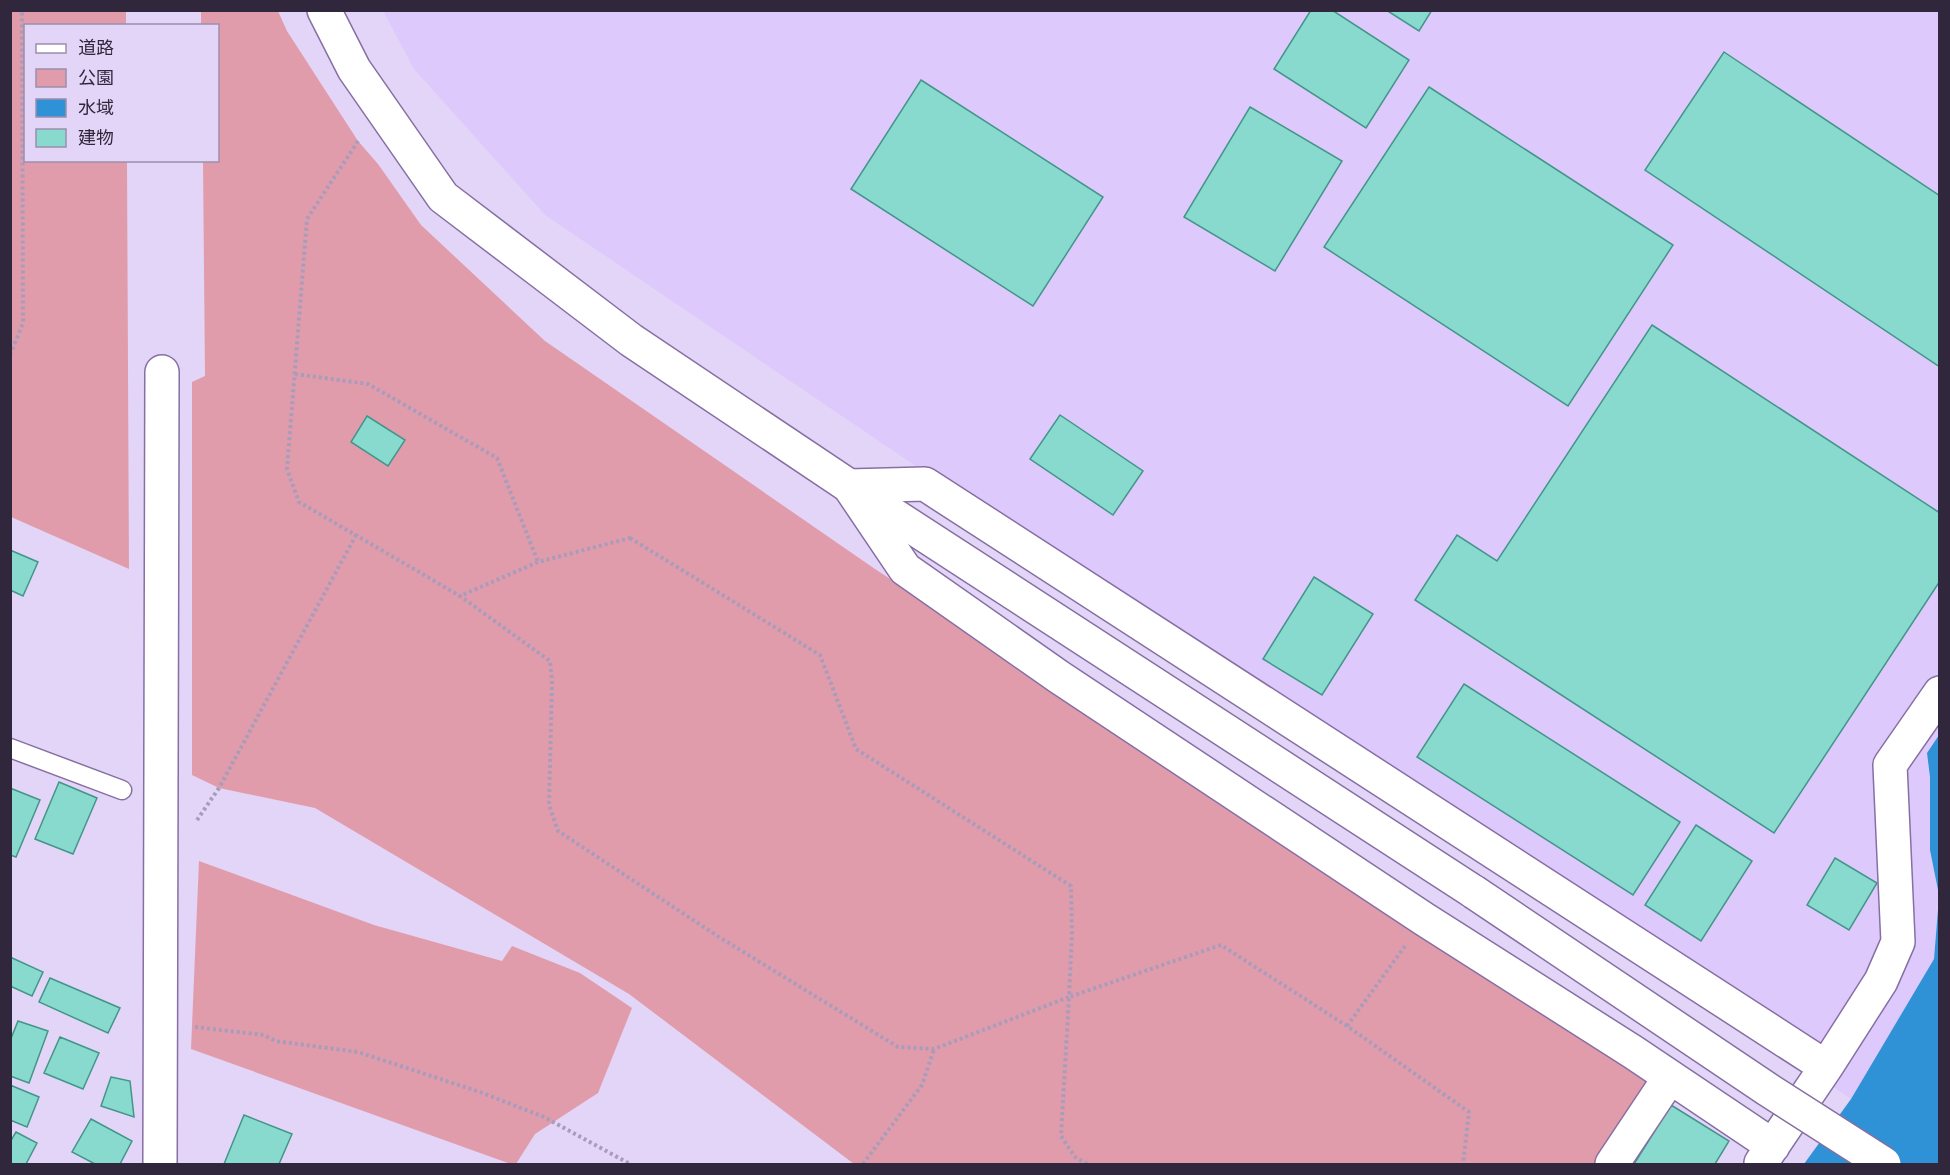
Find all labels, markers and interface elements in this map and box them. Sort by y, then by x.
legend [24,24,219,162]
text: 道路 [78,36,114,59]
text: 公園 [78,66,114,89]
text: 水域 [78,96,114,119]
text: 建物 [78,126,114,149]

